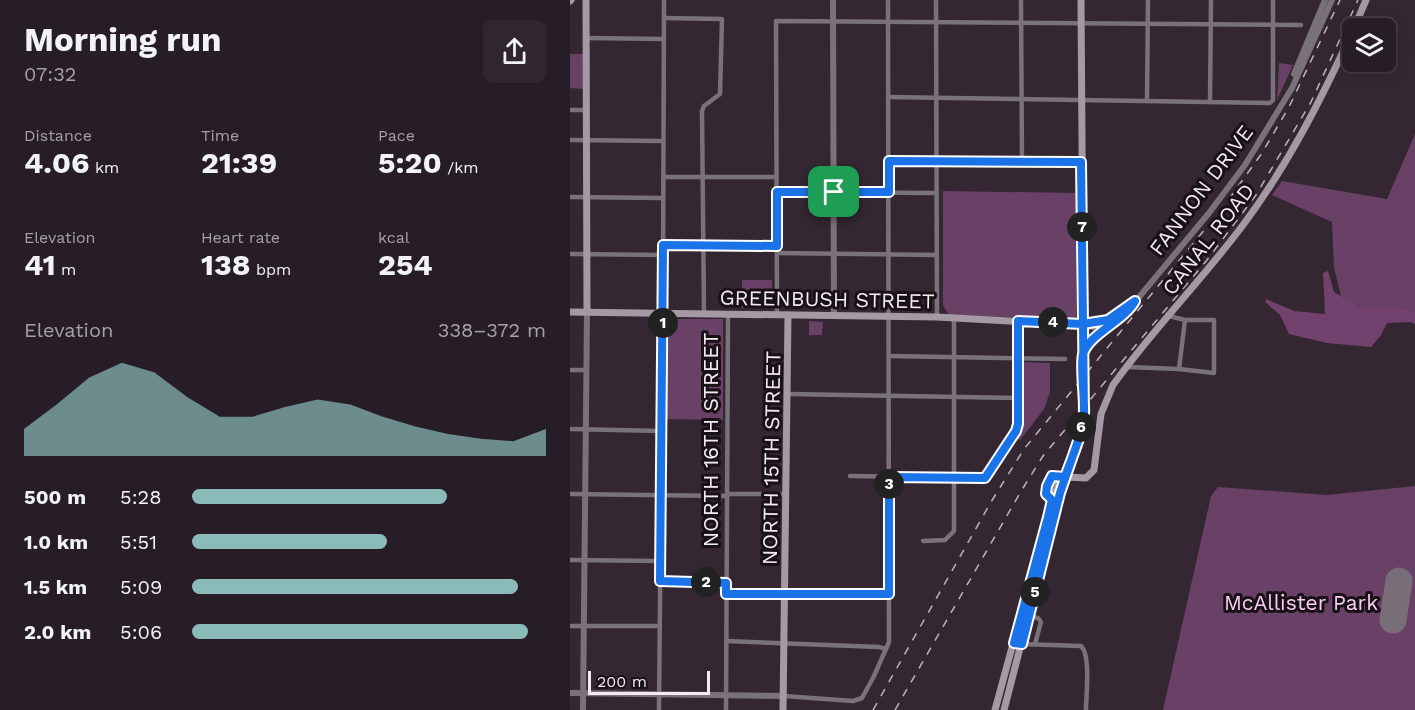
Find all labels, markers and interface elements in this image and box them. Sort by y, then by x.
map controls [1342,18,1396,72]
button: layers [1342,18,1396,72]
text: Morning run [24,20,221,59]
button: share [483,20,546,83]
text: 07:32 [24,62,77,86]
street label: FANNON DRIVE [1144,120,1258,260]
text: Distance [24,126,92,145]
text: Time [201,126,239,145]
text: Pace [378,126,415,145]
text: 4.06 [24,145,89,180]
text: 21:39 [201,145,277,180]
text: 5:20 [378,145,442,180]
text: km [89,158,119,177]
text: /km [442,158,479,177]
pin [808,166,859,217]
icon: arrive [817,175,850,208]
street label: CANAL ROAD [1157,178,1259,300]
pin: 7 [1067,212,1097,242]
text: 7 [1077,217,1087,236]
text: Elevation [24,228,95,247]
text: Heart rate [201,228,280,247]
text: kcal [378,228,410,247]
text: 41 [24,247,56,282]
text: 138 [201,247,251,282]
text: 254 [378,247,433,282]
text: m [56,260,76,279]
text: bpm [251,260,291,279]
street label: GREENBUSH STREET [719,285,935,313]
pin: 4 [1038,307,1068,337]
pin: 1 [648,308,678,338]
text: 4 [1048,312,1058,331]
text: 1 [660,313,666,332]
text: Elevation [24,318,113,342]
text: 338–372 m [438,318,546,342]
street label: NORTH 16TH STREET [698,332,723,547]
street label: NORTH 15TH STREET [757,350,785,565]
pin: 6 [1066,412,1096,442]
text: 6 [1076,417,1086,436]
pin: 3 [874,469,904,499]
text: 3 [884,474,894,493]
text: 500 m [24,485,86,509]
text: 5:28 [120,485,162,509]
text: 1.0 km [24,530,88,554]
text: 5:51 [120,530,157,554]
pin: 2 [691,567,721,597]
text: 2 [701,572,711,591]
text: 1.5 km [24,575,87,599]
text: 5:09 [120,575,162,599]
pin: 5 [1020,577,1050,607]
text: 5 [1030,582,1040,601]
park label: McAllister Park [1224,590,1378,615]
text: 2.0 km [24,620,91,644]
text: 5:06 [120,620,162,644]
scale bar [588,668,710,696]
text: 200 m [597,672,647,691]

